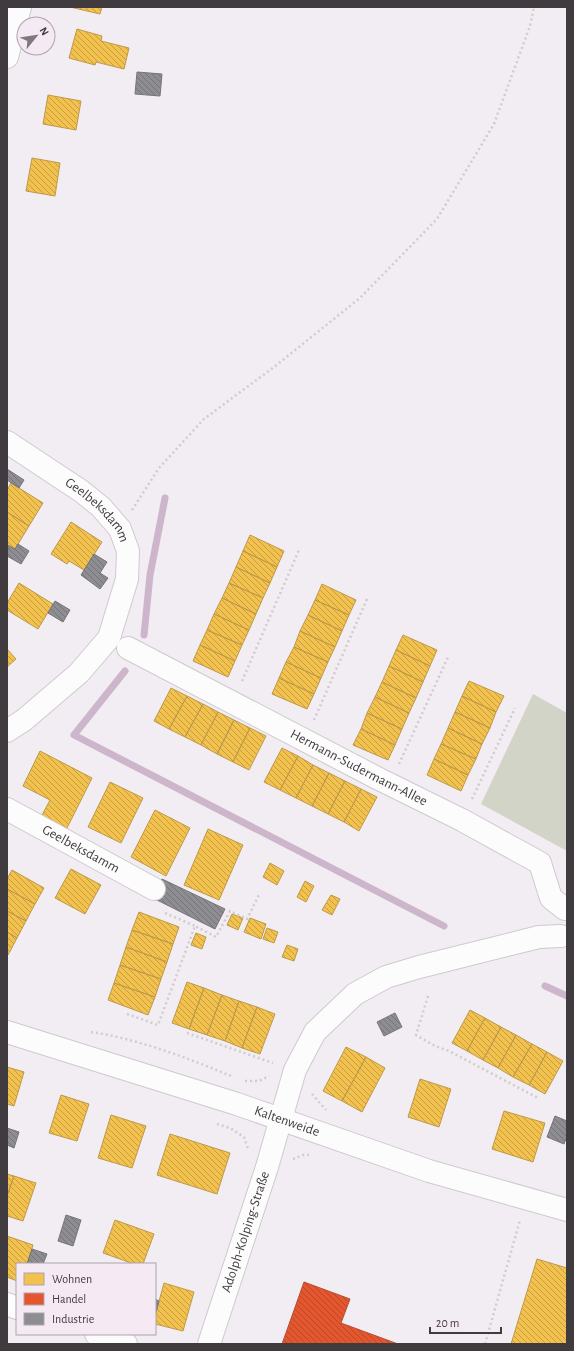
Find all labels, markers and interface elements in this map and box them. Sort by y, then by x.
north arrow [16,16,56,56]
text: N [38,25,51,37]
street label: Geelbeksdamm [62,475,131,544]
street label: Hermann-Sudermann-Allee [288,727,429,809]
street label: Geelbeksdamm [40,823,122,876]
street label: Kaltenweide [253,1104,321,1139]
street label: Adolph-Kolping-Straße [219,1170,272,1294]
legend [16,1263,156,1335]
text: Wohnen [52,1273,92,1285]
text: Handel [52,1293,86,1305]
scale bar [430,1309,501,1335]
text: Industrie [52,1313,94,1325]
text: 20 m [436,1317,459,1329]

